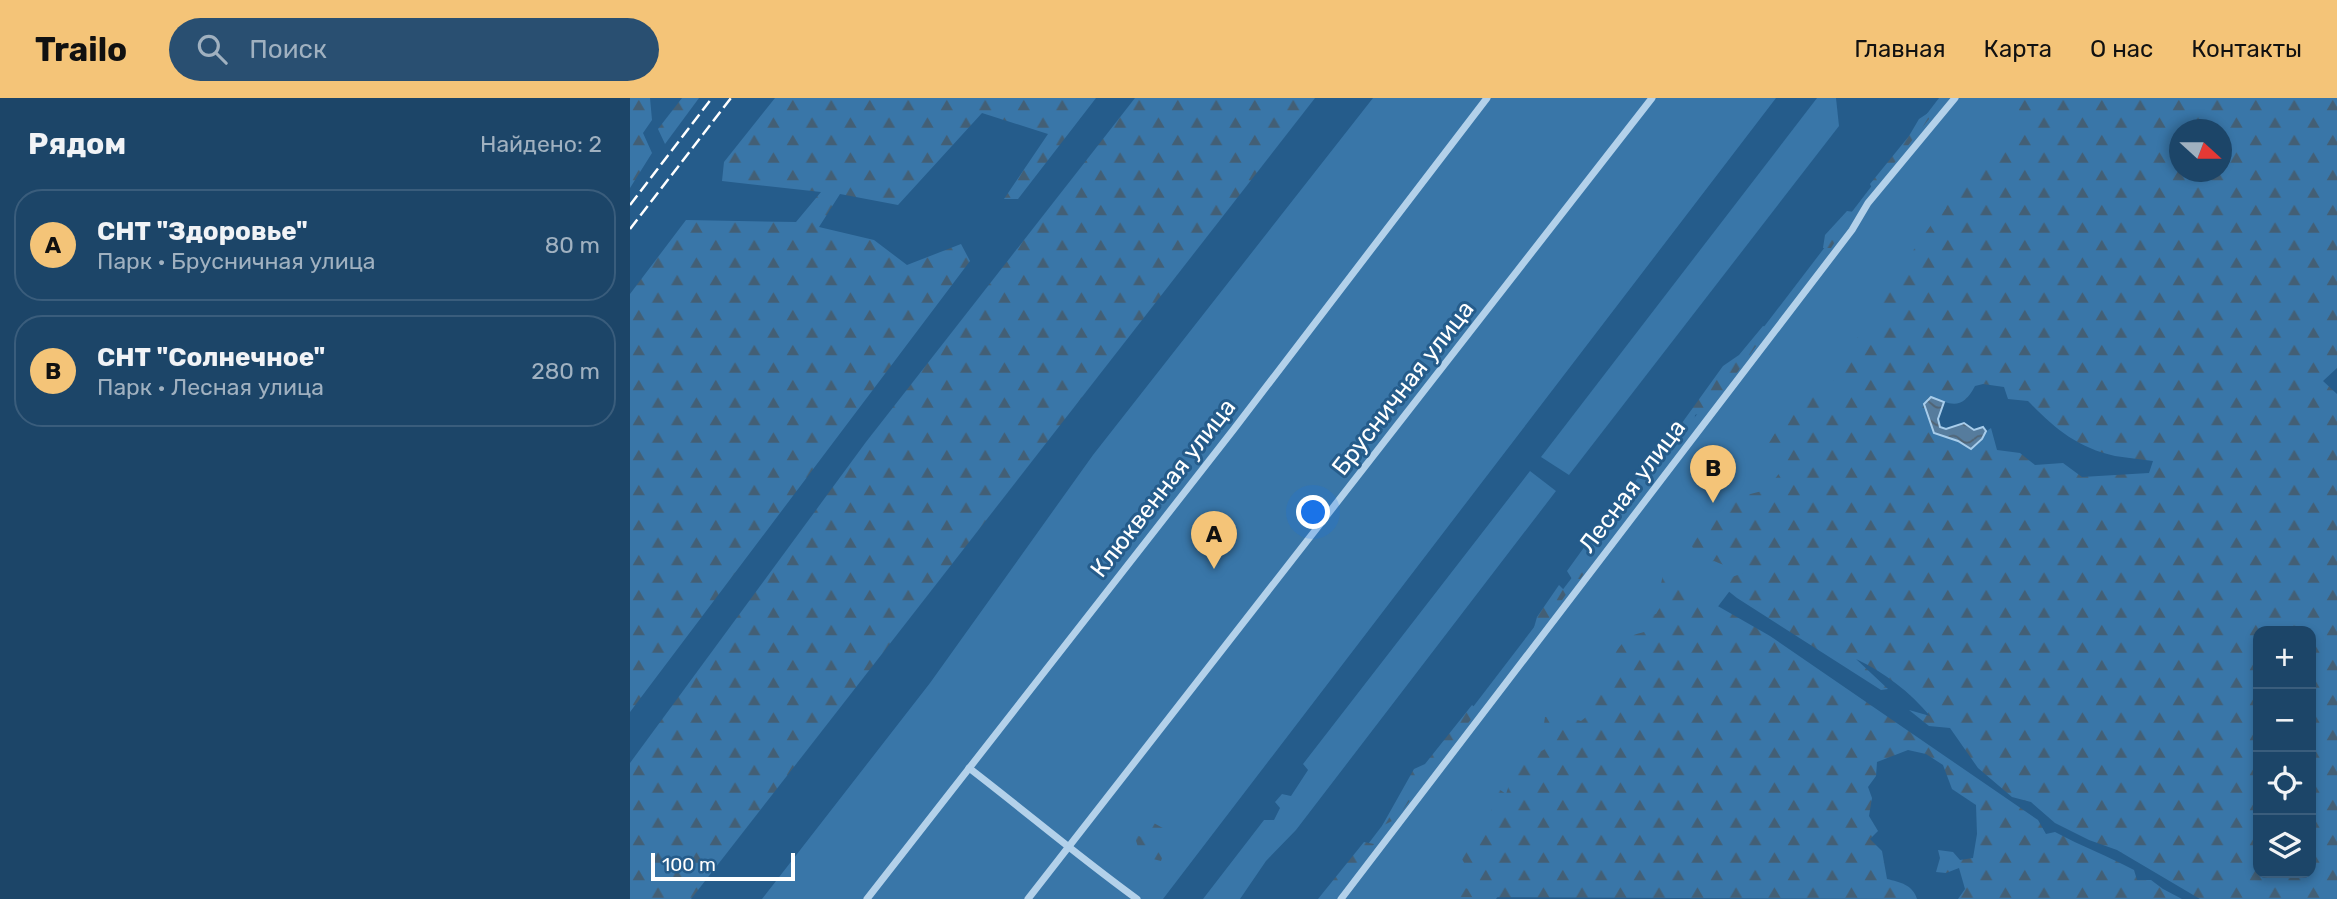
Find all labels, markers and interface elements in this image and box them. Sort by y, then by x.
search box [169,18,659,81]
text: Trailo [35,30,127,69]
icon: search [193,30,231,68]
text: Поиск [249,34,327,65]
text: Главная [1854,35,1946,63]
text: Карта [1984,35,2052,63]
text: О нас [2090,35,2153,63]
text: Контакты [2191,35,2302,63]
north arrow [2169,119,2232,182]
text: Рядом [28,126,126,162]
text: Найдено: 2 [480,130,602,158]
text: СНТ "Здоровье" [97,216,308,247]
text: A [45,231,61,259]
text: 80 m [545,231,600,259]
text: Парк · Брусничная улица [97,247,376,275]
street label: Брусничная улица [1326,295,1480,481]
text: СНТ "Солнечное" [97,342,325,373]
text: B [45,357,61,385]
text: 280 m [531,357,600,385]
text: Парк · Лесная улица [97,373,324,401]
street label: Клюквенная улица [1085,393,1241,583]
street label: Лесная улица [1573,414,1691,558]
pin: B [1690,445,1736,503]
your location [1296,495,1330,529]
pin: A [1191,511,1237,569]
map controls [2253,626,2316,878]
button: + [2253,626,2316,689]
button: − [2253,689,2316,752]
button: locate [2253,752,2316,815]
button: layers [2253,815,2316,878]
scale bar [651,850,794,882]
text: 100 m [662,853,716,876]

